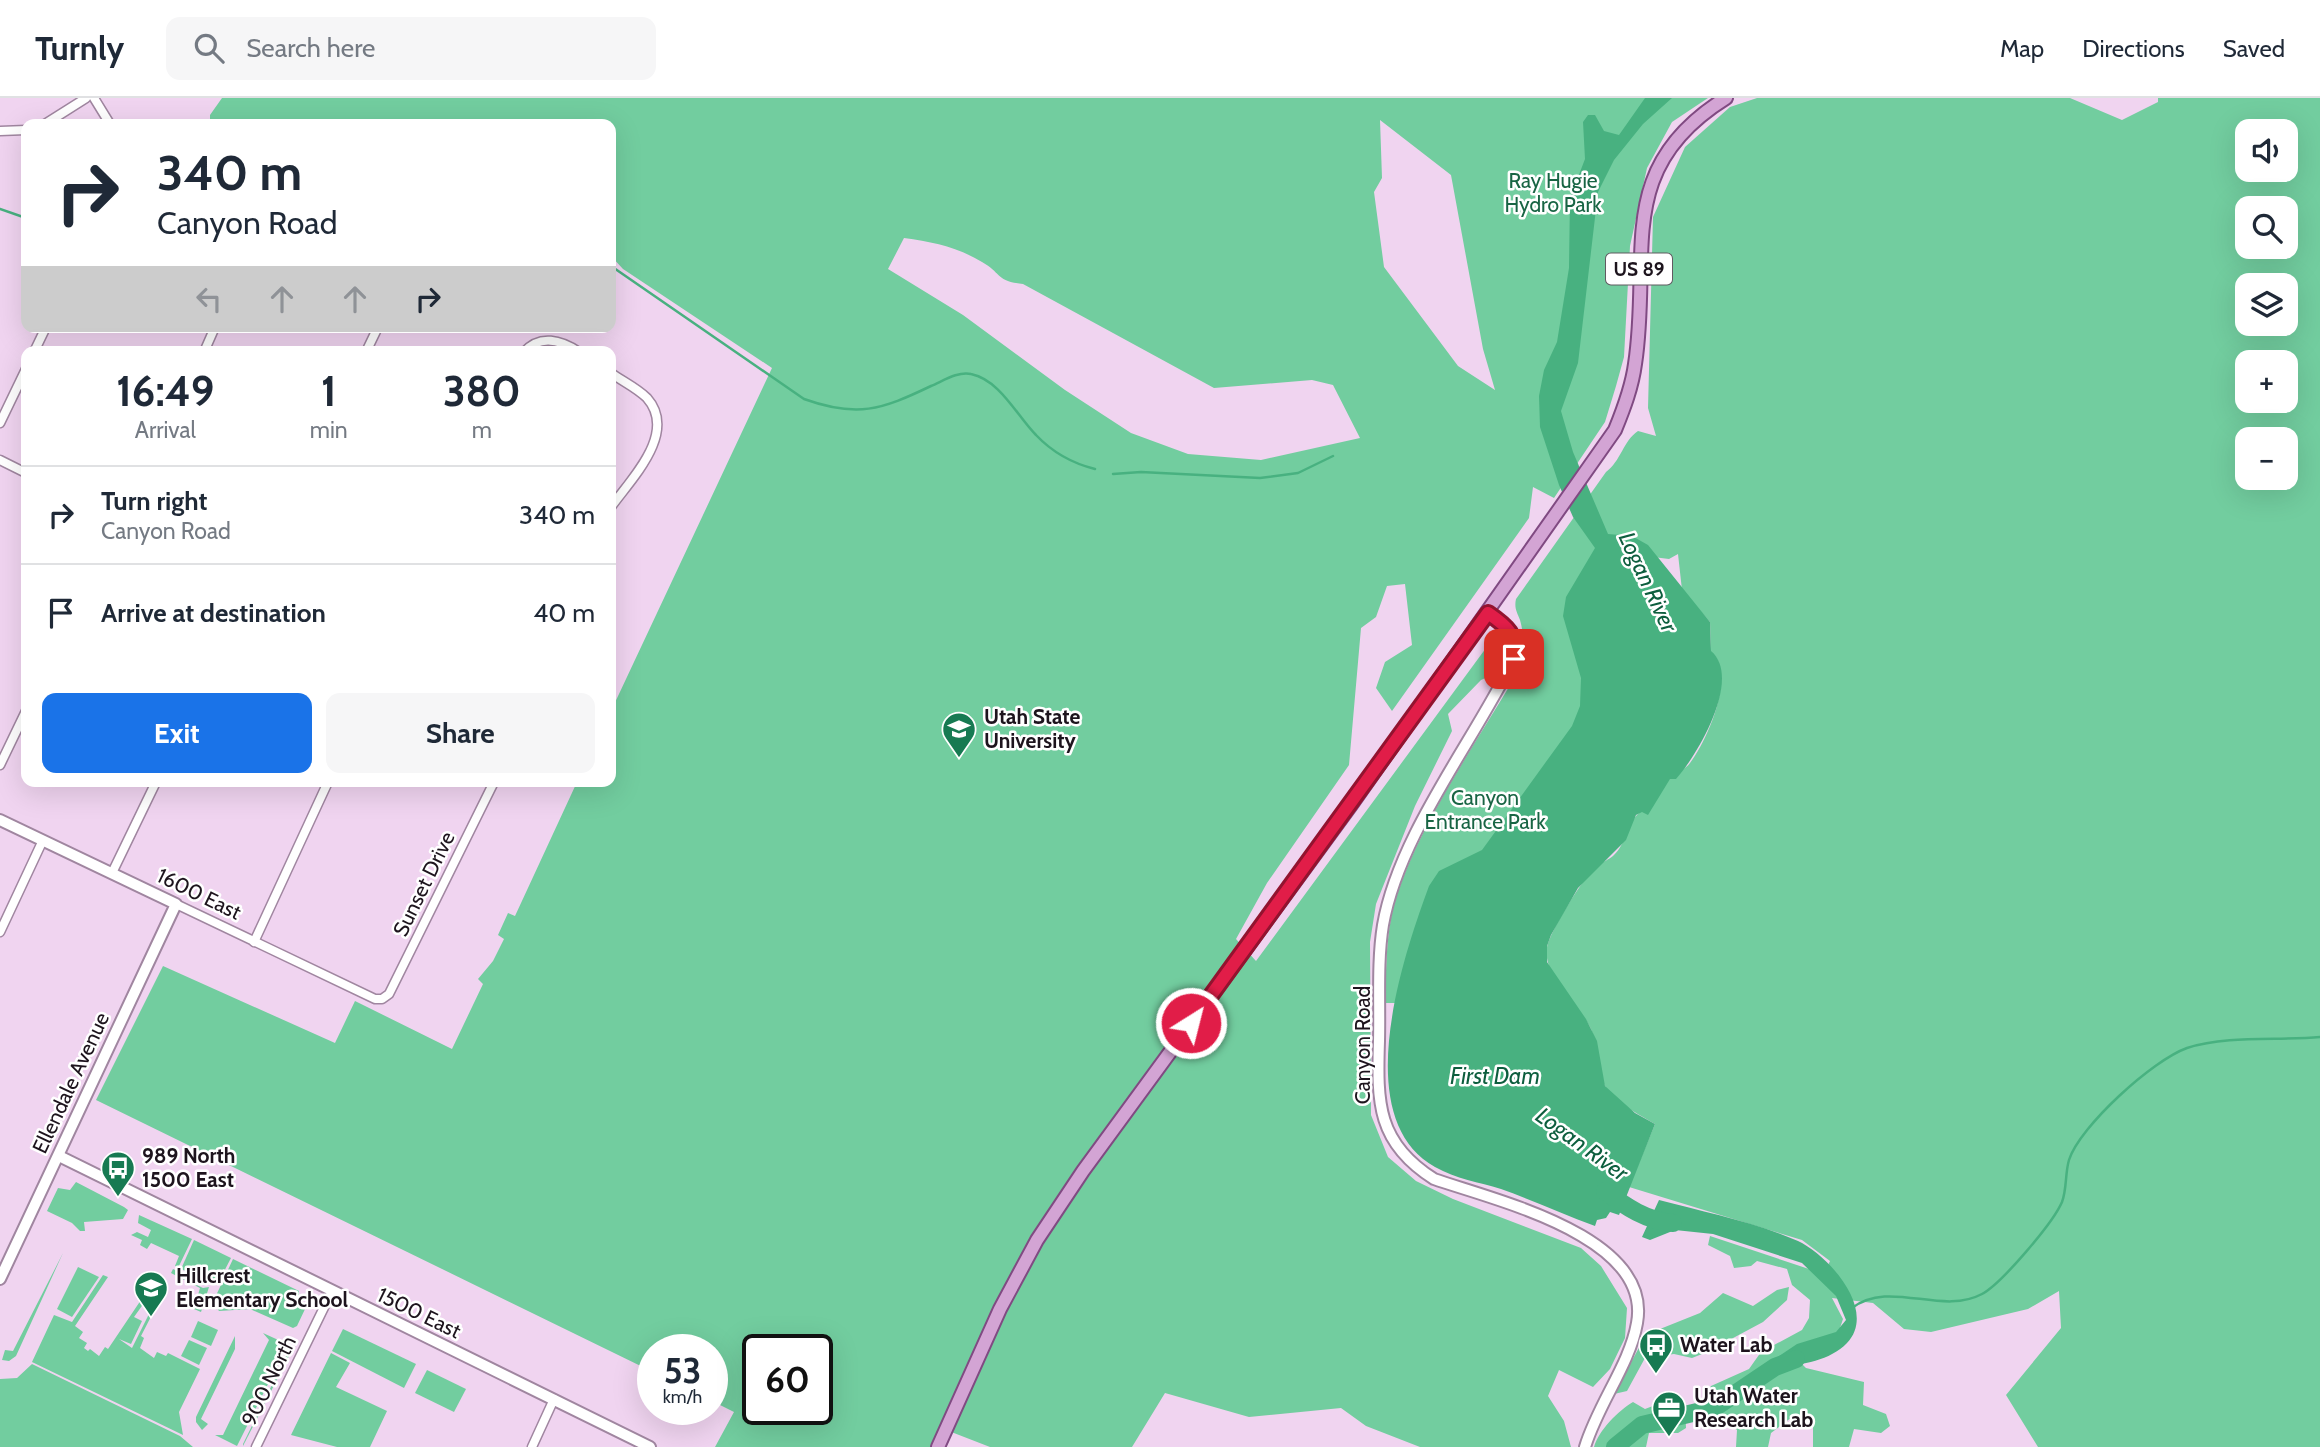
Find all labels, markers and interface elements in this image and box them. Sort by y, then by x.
search box [166,17,656,80]
text: Turnly [35,28,124,68]
icon: search [190,29,228,67]
text: Search here [246,32,375,64]
text: Map [2000,34,2044,63]
text: Directions [2082,34,2185,63]
text: Saved [2223,34,2285,63]
map controls [2235,119,2298,490]
button: sound [2235,119,2298,182]
text: 340 m [157,143,302,202]
icon: right [42,147,133,238]
park label: Ray Hugie Hydro Park [1504,168,1602,217]
button: search [2235,196,2298,259]
text: Canyon Road [157,203,337,242]
road number: US 89 [1606,253,1672,284]
button: layers [2235,273,2298,336]
icon: left [190,280,228,318]
icon: ahead [263,280,301,318]
icon: ahead [336,280,374,318]
icon: right [409,280,447,318]
button: + [2235,350,2298,413]
text: 16:49 [116,365,214,417]
text: 1 [321,365,336,417]
text: 380 [443,365,521,417]
text: Arrival [135,416,196,444]
text: min [310,416,348,444]
text: m [472,416,492,444]
button: − [2235,427,2298,490]
text: Turn right [101,485,207,517]
icon: right [42,496,80,534]
text: 340 m [519,499,595,531]
text: Canyon Road [101,517,231,545]
water label: Logan River [1613,528,1684,637]
icon: arrive [42,594,80,632]
text: Arrive at destination [101,597,326,629]
text: 40 m [533,597,595,629]
pin [1484,629,1544,689]
icon: arrive [1495,640,1533,678]
button: Exit [42,693,312,773]
button: Share [326,693,595,773]
place label: Utah State University [984,704,1081,753]
school or university icon: Utah State University [940,710,978,759]
park label: Canyon Entrance Park [1424,785,1546,834]
street label: Sunset Drive [387,827,460,940]
street label: 1600 East [153,863,245,925]
position arrow [1154,986,1228,1060]
street label: Canyon Road [1350,986,1375,1104]
street label: Ellendale Avenue [27,1008,114,1157]
water label: First Dam [1450,1062,1540,1090]
water label: Logan River [1530,1101,1634,1187]
place label: 989 North 1500 East [142,1143,235,1192]
bus stop icon: 989 North 1500 East [99,1149,137,1198]
place label: Hillcrest Elementary School [176,1263,349,1312]
school or university icon: Hillcrest Elementary School [132,1269,170,1318]
street label: 1500 East [373,1282,465,1343]
bus stop icon: Water Lab [1637,1326,1675,1375]
street label: 900 North [236,1332,301,1430]
place label: Water Lab [1680,1332,1772,1357]
speed limit sign: 60 [742,1334,833,1425]
text: 53 [664,1349,701,1392]
place label: Utah Water Research Lab [1694,1383,1813,1432]
text: km/h [663,1386,702,1408]
office icon: Utah Water Research Lab [1650,1389,1688,1438]

